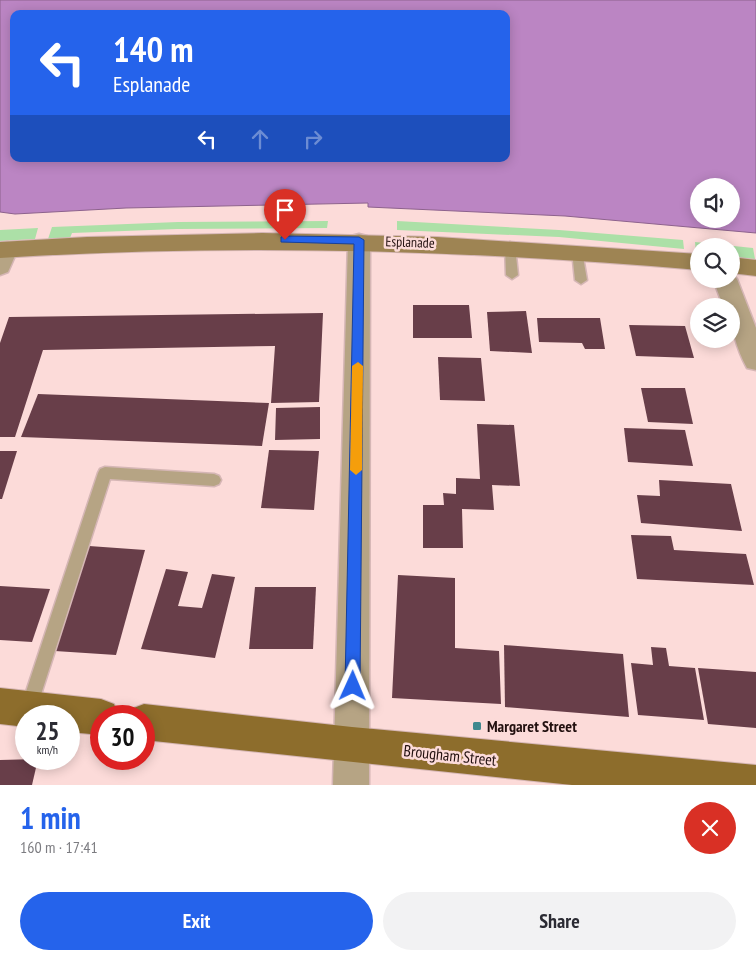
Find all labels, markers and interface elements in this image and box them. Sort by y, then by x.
text: 140 m [113,26,194,72]
icon: left [30,30,95,95]
text: Esplanade [113,70,190,98]
icon: left [193,125,221,153]
icon: ahead [246,125,274,153]
icon: right [299,125,327,153]
map controls [690,178,740,348]
button: sound [690,178,740,228]
pin [264,189,306,240]
icon: arrive [271,196,299,224]
street label: Esplanade [385,232,435,252]
button: search [690,238,740,288]
button: layers [690,298,740,348]
position arrow [326,659,378,711]
speed limit sign: 30 [90,705,155,770]
text: 25 [36,715,59,747]
place label: Margaret Street [487,716,577,736]
marker: Margaret Street [471,720,483,732]
street label: Brougham Street [403,740,498,770]
text: km/h [37,742,58,757]
text: 1 min [20,798,81,837]
button: close [684,802,736,854]
text: 160 m · 17:41 [20,837,98,857]
button: Exit [20,892,373,950]
button: Share [383,892,736,950]

